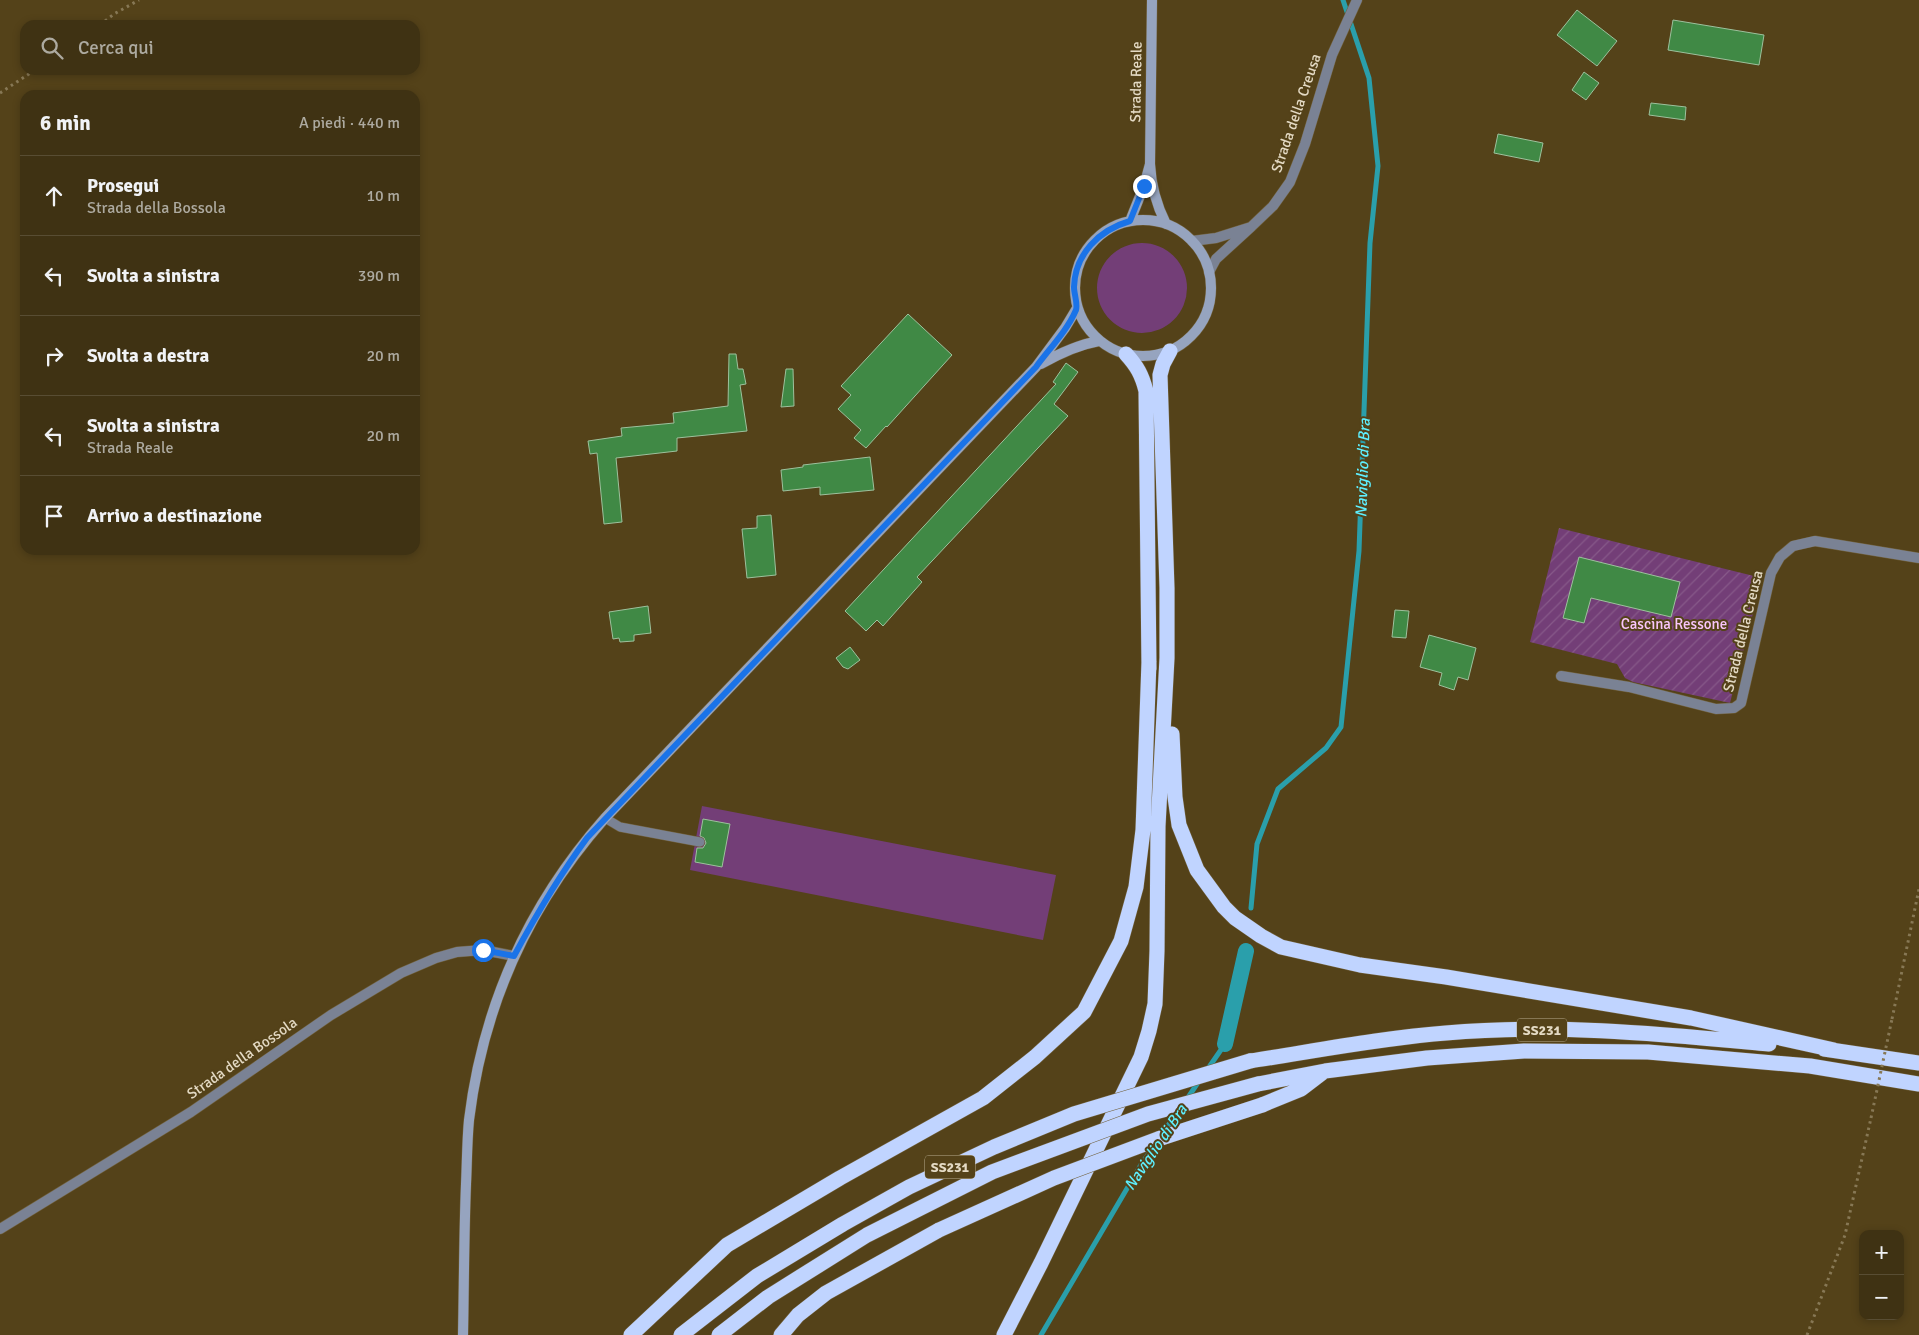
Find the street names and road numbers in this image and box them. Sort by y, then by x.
street label: Strada Reale [1126,41,1146,123]
street label: Strada della Creusa [1267,51,1325,175]
street label: Strada della Creusa [1719,568,1767,694]
street label: Strada della Bossola [183,1013,301,1103]
road number: SS231 [1517,1018,1567,1042]
road number: SS231 [925,1156,975,1178]

